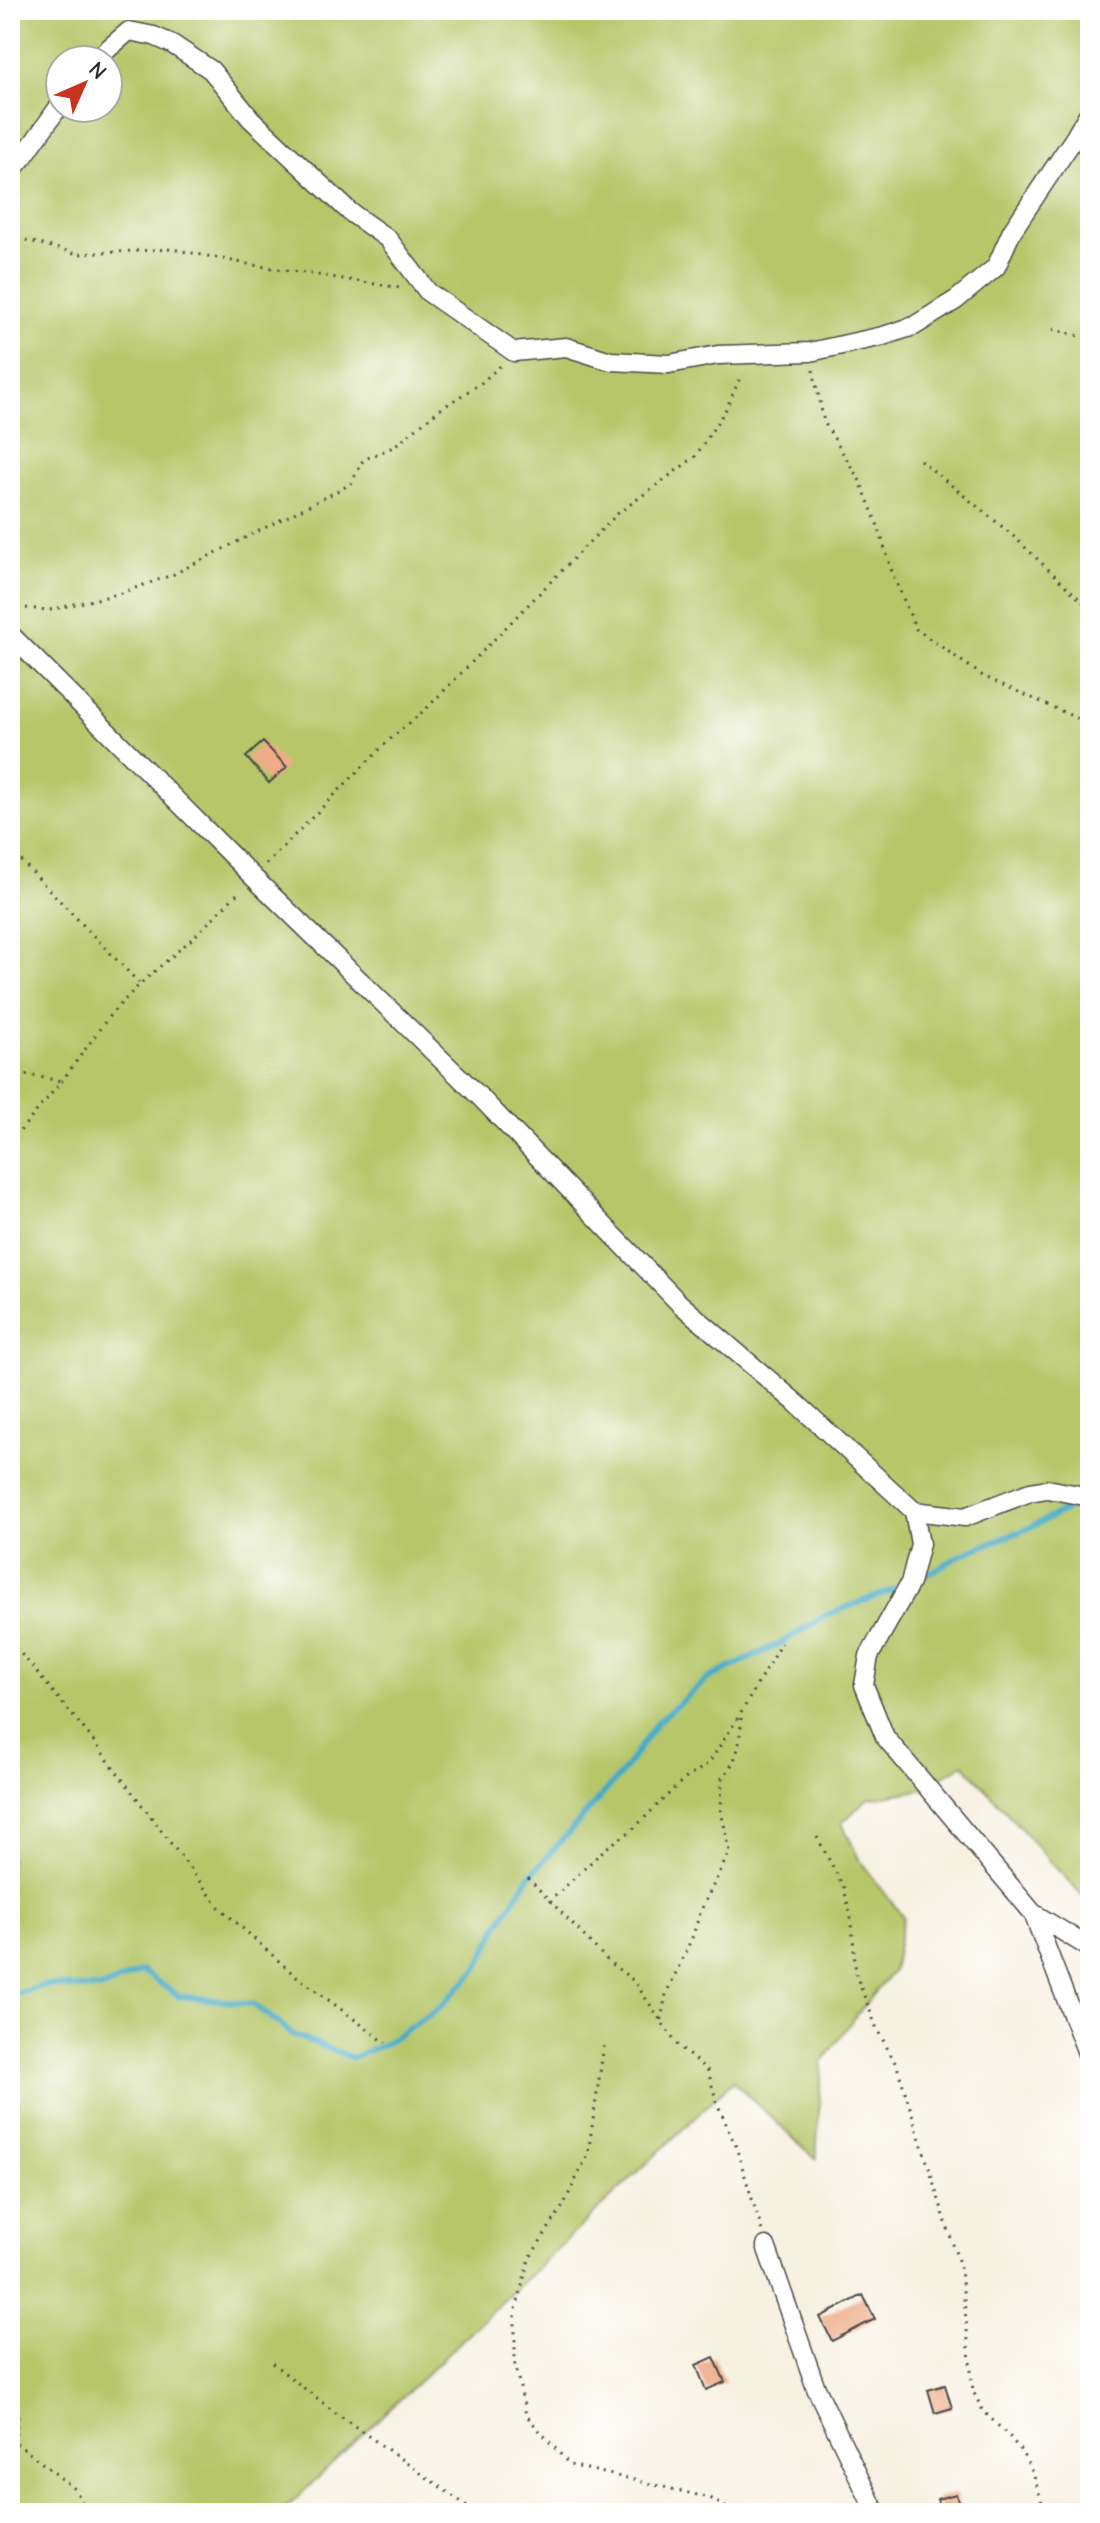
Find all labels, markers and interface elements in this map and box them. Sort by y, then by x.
north arrow [44,44,124,124]
text: N [83,56,112,85]

